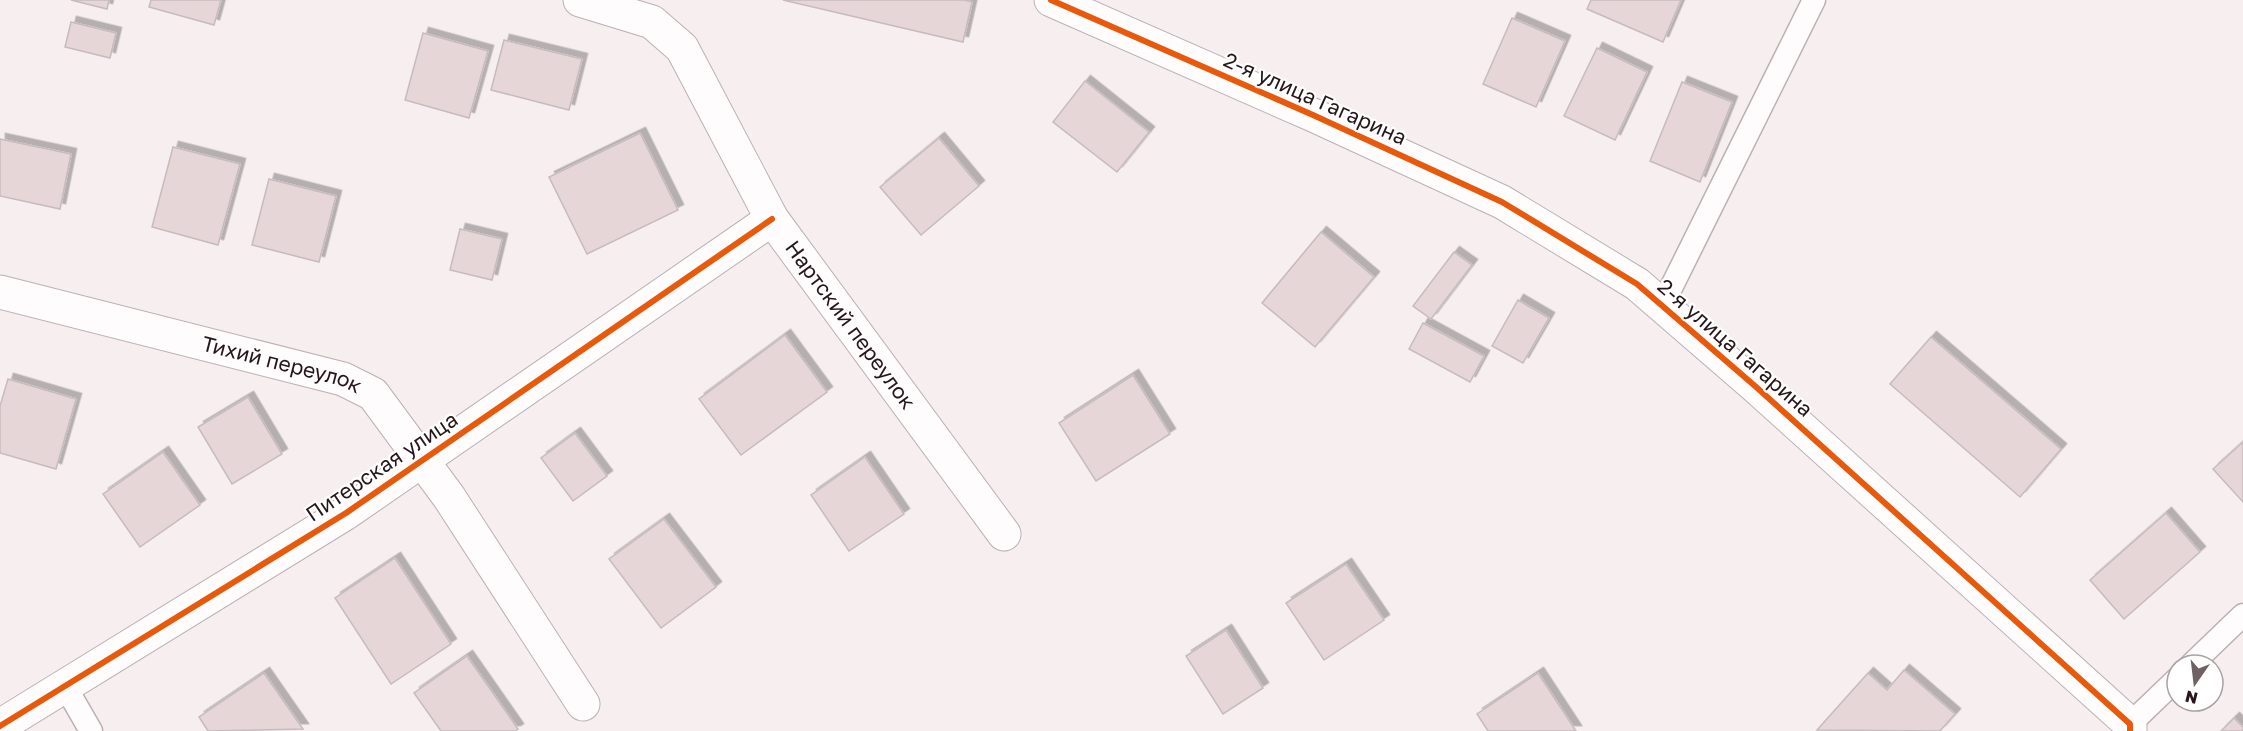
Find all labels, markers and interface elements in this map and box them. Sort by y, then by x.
street label: 2-я улица Гагарина [1220,46,1411,150]
street label: Нартский переулок [780,235,922,414]
street label: 2-я улица Гагарина [1653,273,1819,422]
street label: Тихий переулок [200,330,366,398]
street label: Питерская улица [301,406,462,527]
north arrow [2165,653,2225,713]
text: N [2183,686,2200,709]

